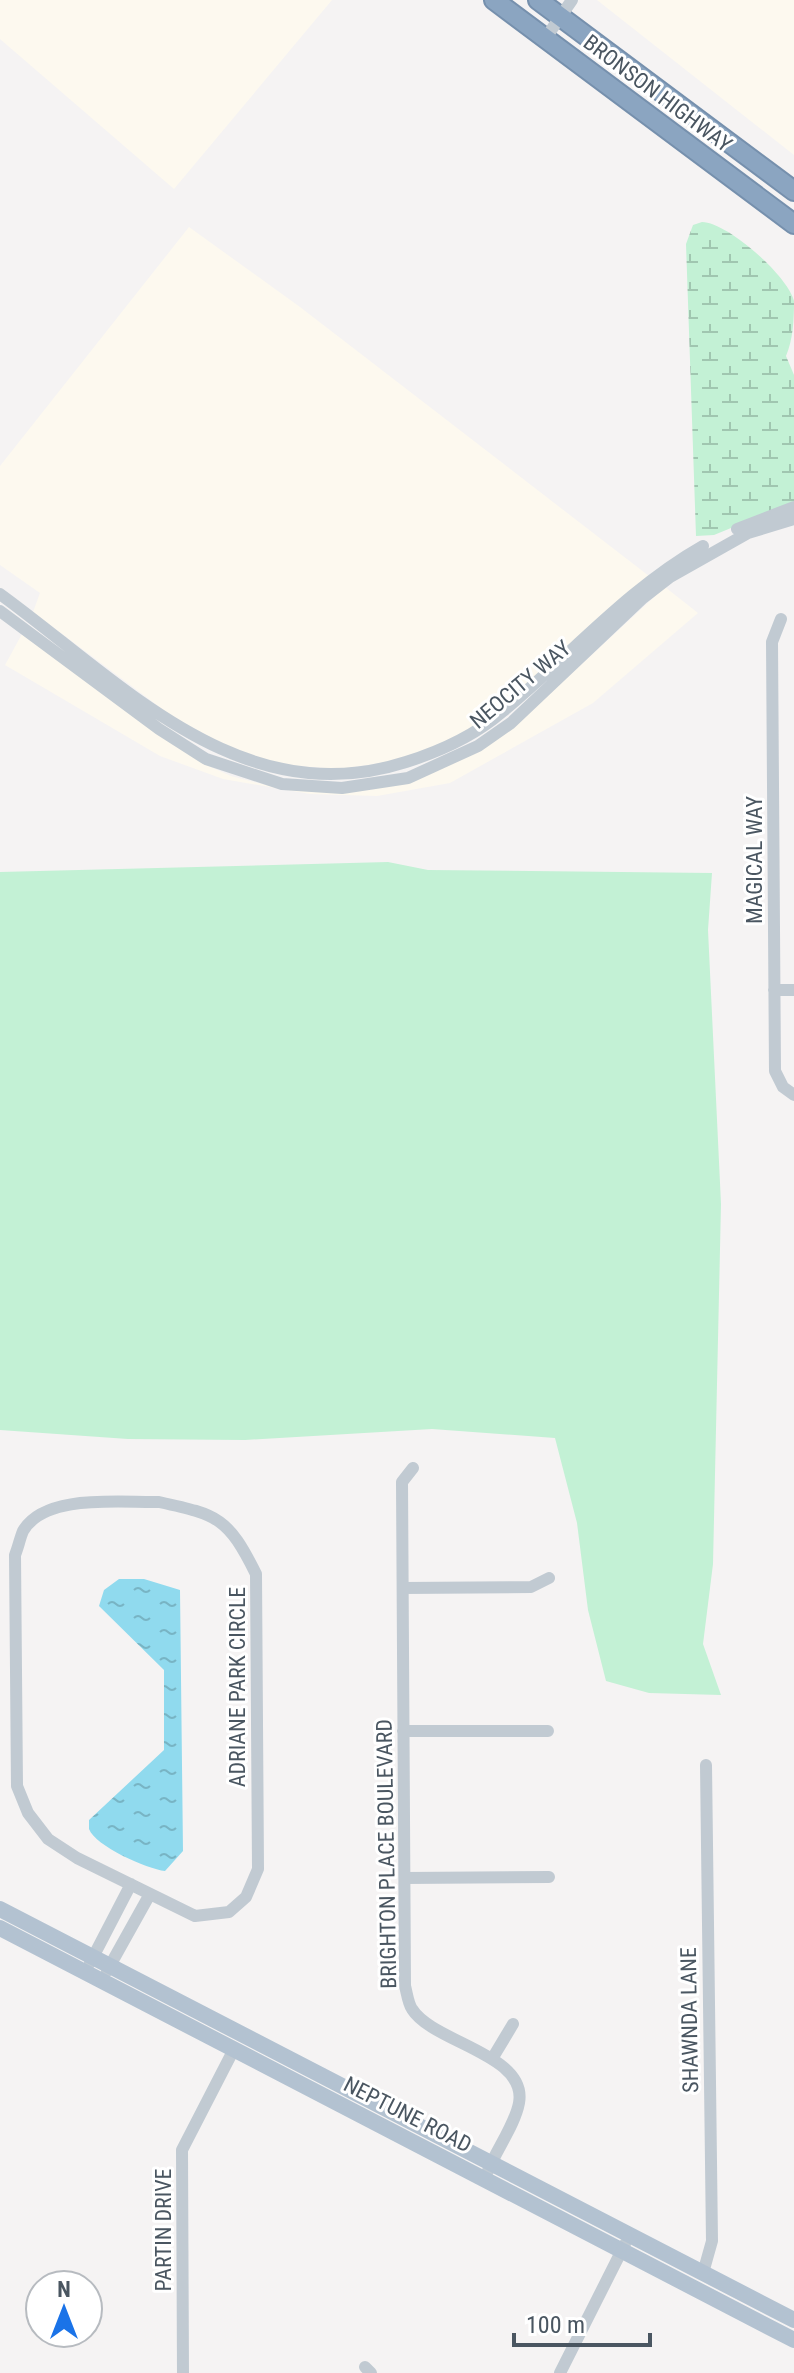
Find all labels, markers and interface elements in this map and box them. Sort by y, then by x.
street label: BRONSON HIGHWAY [579,30,737,158]
street label: NEOCITY WAY [465,635,576,734]
street label: MAGICAL WAY [742,796,767,924]
street label: ADRIANE PARK CIRCLE [225,1587,250,1787]
street label: BRIGHTON PLACE BOULEVARD [372,1719,401,1989]
street label: SHAWNDA LANE [676,1947,703,2093]
street label: NEPTUNE ROAD [340,2072,476,2157]
street label: PARTIN DRIVE [151,2169,176,2291]
north arrow [24,2269,104,2349]
text: N [57,2277,71,2302]
scale bar [514,2297,650,2347]
text: 100 m [526,2311,585,2339]

